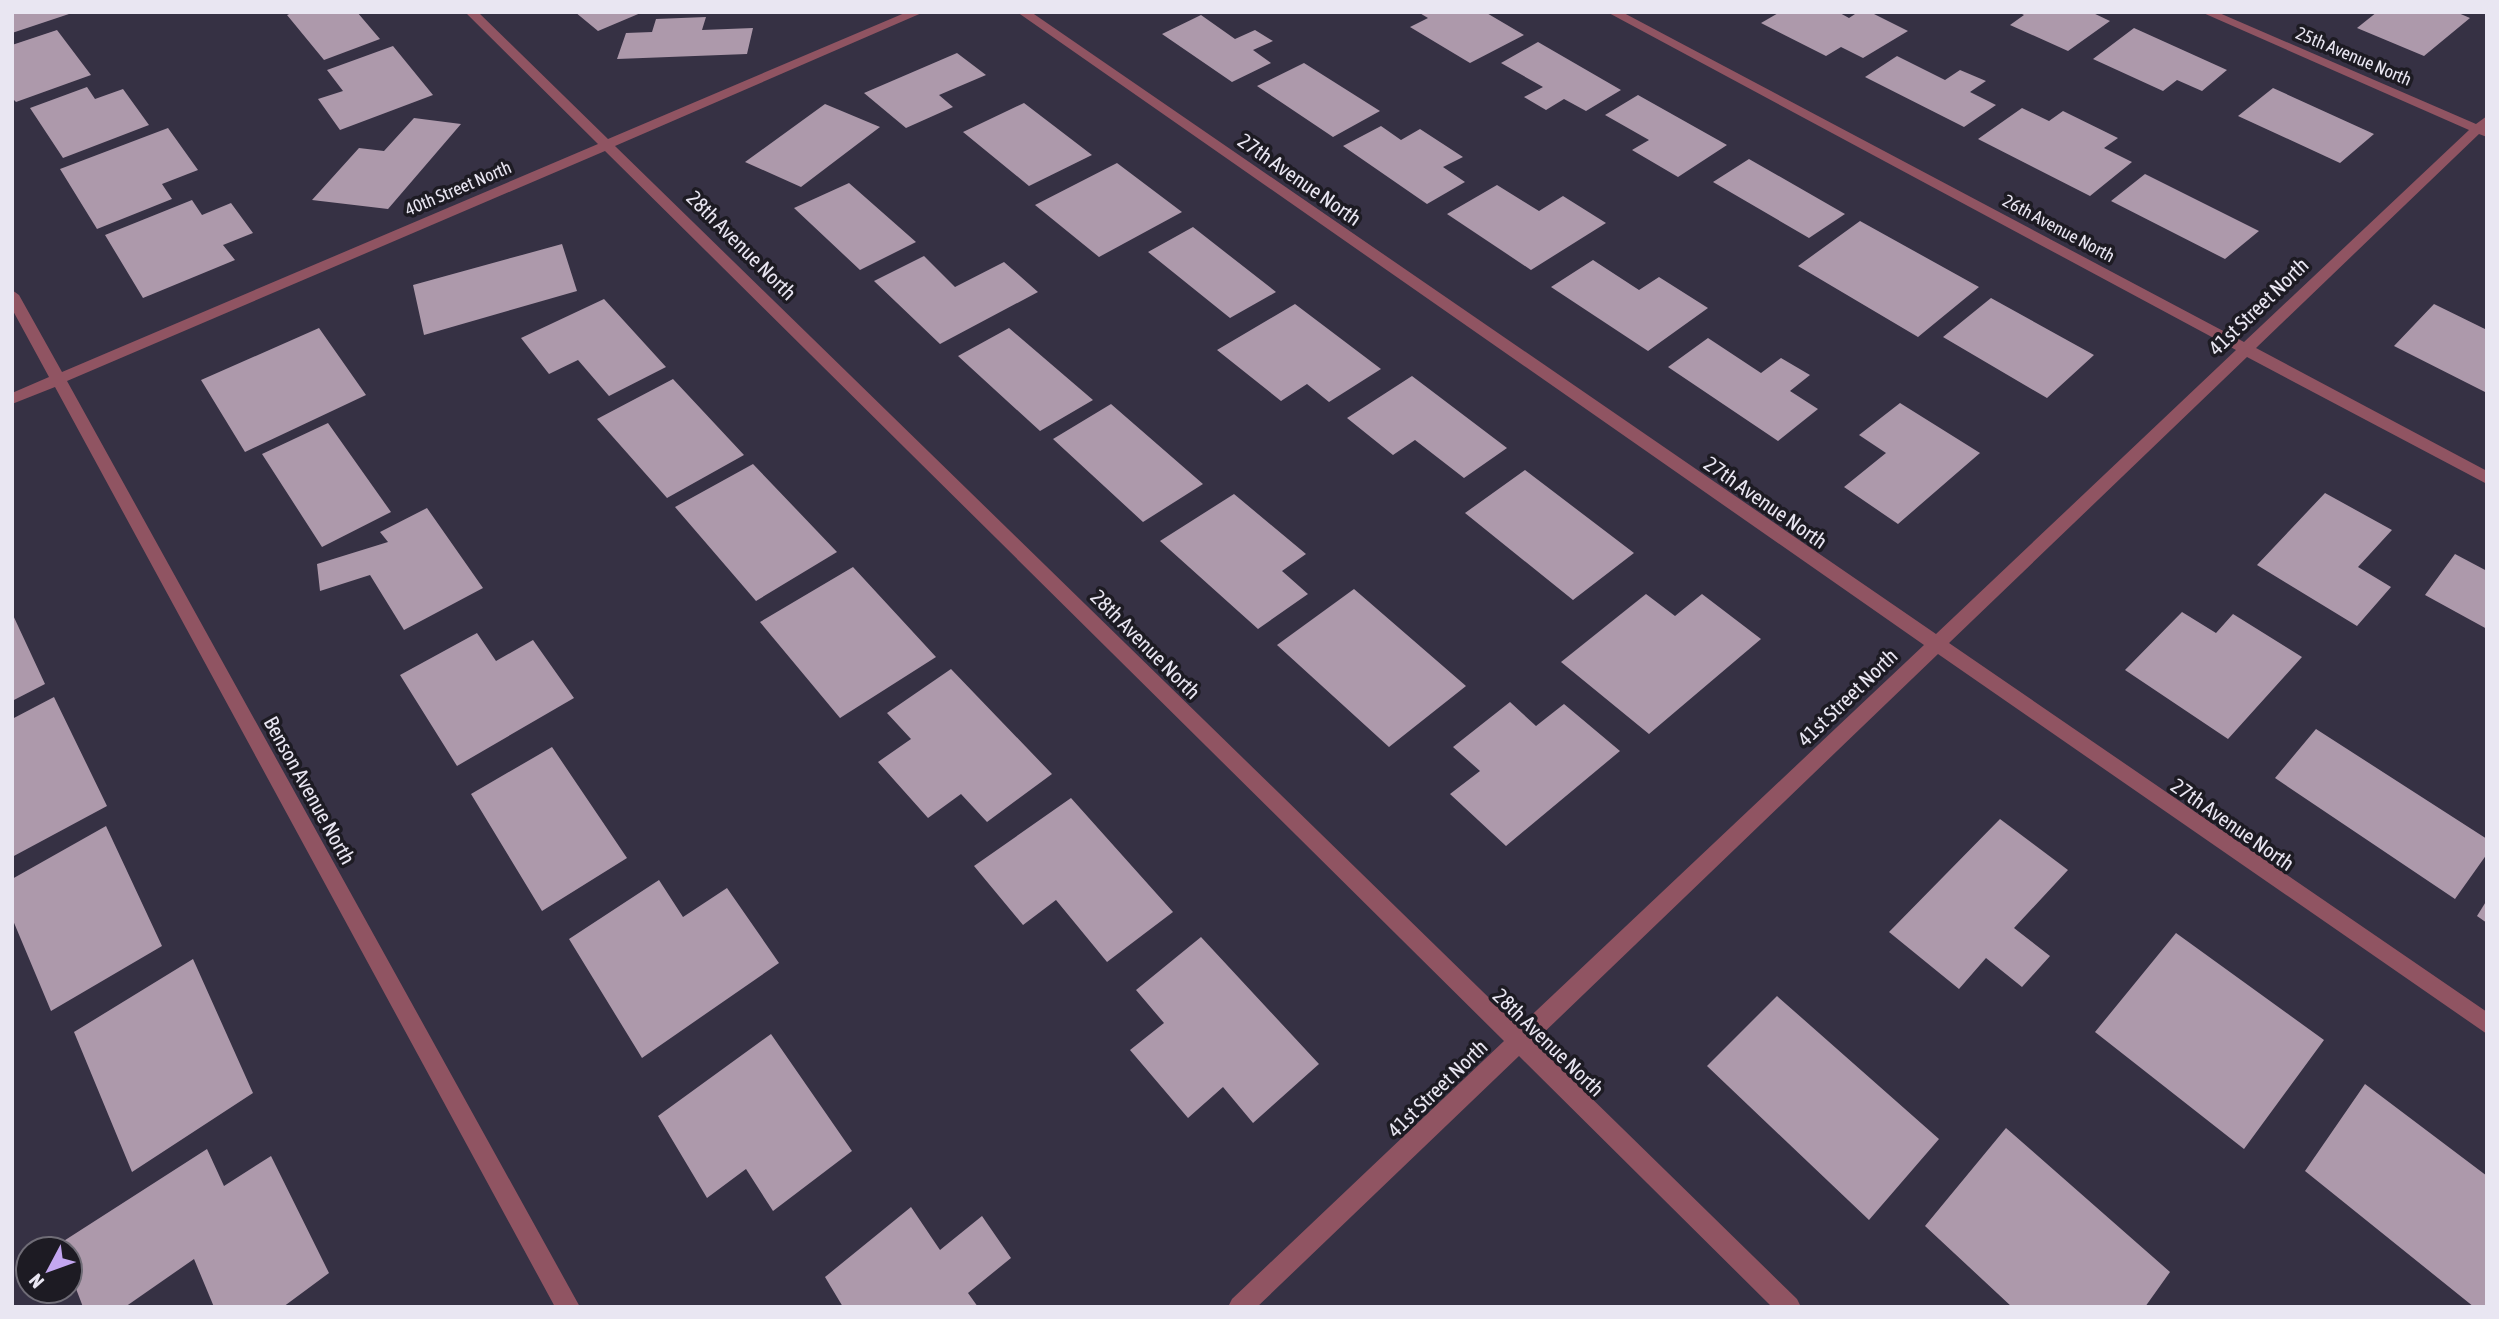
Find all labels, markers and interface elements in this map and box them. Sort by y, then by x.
street label: 25th Avenue North [2293,22,2415,90]
street label: 27th Avenue North [1234,128,1366,230]
street label: 40th Street North [402,156,514,220]
street label: 28th Avenue North [682,185,802,305]
street label: 26th Avenue North [1999,190,2119,266]
street label: 41st Street North [2203,252,2313,360]
street label: 27th Avenue North [1700,451,1832,553]
street label: 28th Avenue North [1086,584,1206,704]
street label: 41st Street North [1792,643,1902,751]
street label: Benson Avenue North [259,712,361,868]
street label: 27th Avenue North [2167,773,2299,875]
street label: 28th Avenue North [1489,983,1609,1101]
street label: 41st Street North [1382,1034,1492,1142]
north arrow [14,1235,84,1305]
text: N [24,1270,48,1293]

